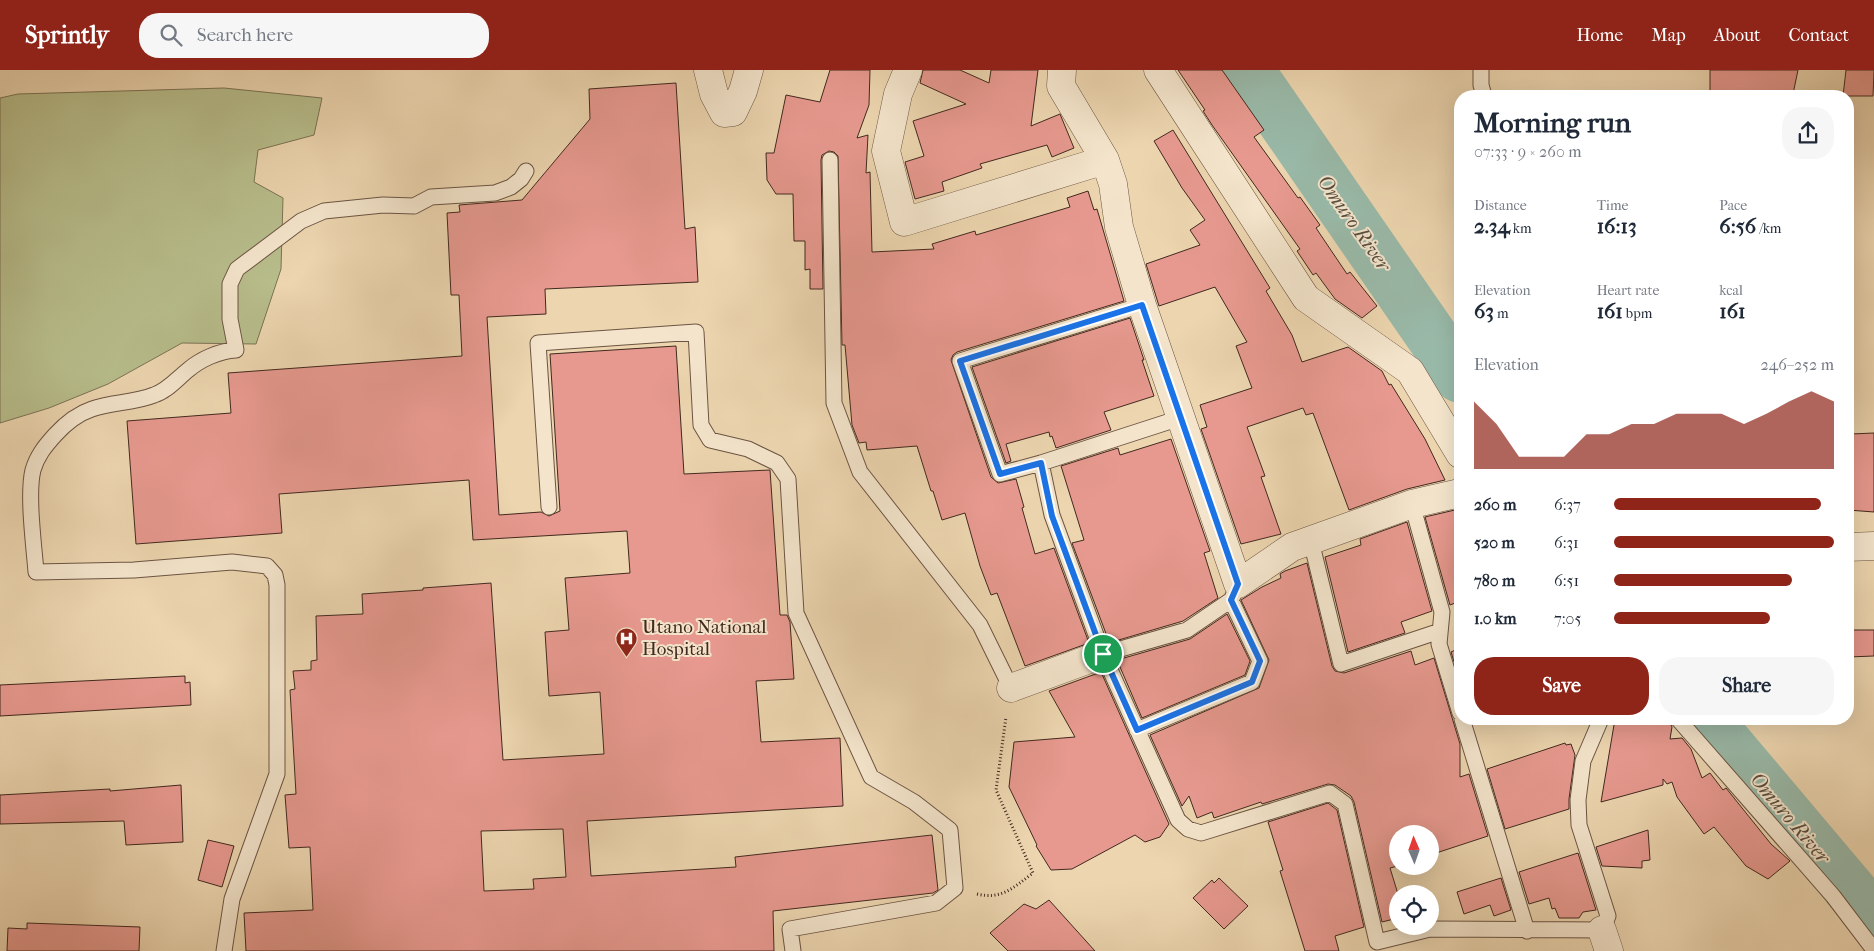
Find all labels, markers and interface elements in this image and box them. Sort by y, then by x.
search box [139,13,489,58]
text: Sprintly [25,21,109,49]
icon: search [157,21,185,49]
text: Search here [197,24,293,46]
text: Home [1576,25,1623,46]
text: Map [1651,25,1686,46]
text: About [1714,25,1760,46]
text: Contact [1788,25,1849,46]
text: Morning run [1474,106,1631,139]
button: share [1782,107,1834,159]
text: 07:33 · 9 × 260 m [1474,142,1582,161]
water label: Omuro River [1313,171,1397,277]
text: Distance [1474,197,1527,214]
text: Time [1597,197,1628,214]
text: Pace [1719,197,1747,214]
text: 2.34 [1474,214,1510,238]
text: 16:13 [1597,214,1637,238]
text: 6:56 [1719,214,1756,238]
text: km [1510,220,1532,237]
text: /km [1756,220,1782,237]
text: Elevation [1474,282,1531,299]
text: Heart rate [1597,282,1659,299]
text: kcal [1719,282,1743,299]
text: 63 [1474,299,1494,323]
text: 161 [1597,299,1623,323]
text: 161 [1719,299,1746,323]
text: m [1494,305,1509,322]
text: bpm [1623,305,1652,322]
text: Elevation [1474,355,1539,374]
text: 246–252 m [1761,355,1834,374]
text: 260 m [1474,495,1516,514]
text: 6:37 [1554,495,1581,514]
text: 520 m [1474,533,1515,552]
text: 6:31 [1554,533,1579,552]
text: 780 m [1474,571,1515,590]
text: 6:51 [1554,571,1579,590]
text: 1.0 km [1474,609,1517,628]
text: 7:05 [1554,609,1581,628]
place label: Utano National Hospital [642,616,767,660]
hospital icon: Utano National Hospital [614,626,638,657]
pin [1082,633,1124,675]
icon: arrive [1089,640,1117,668]
button: Save [1474,657,1649,715]
button: Share [1659,657,1834,715]
water label: Omuro River [1745,768,1836,870]
north arrow [1389,825,1439,875]
map controls [1389,825,1439,935]
button: locate [1389,885,1439,935]

